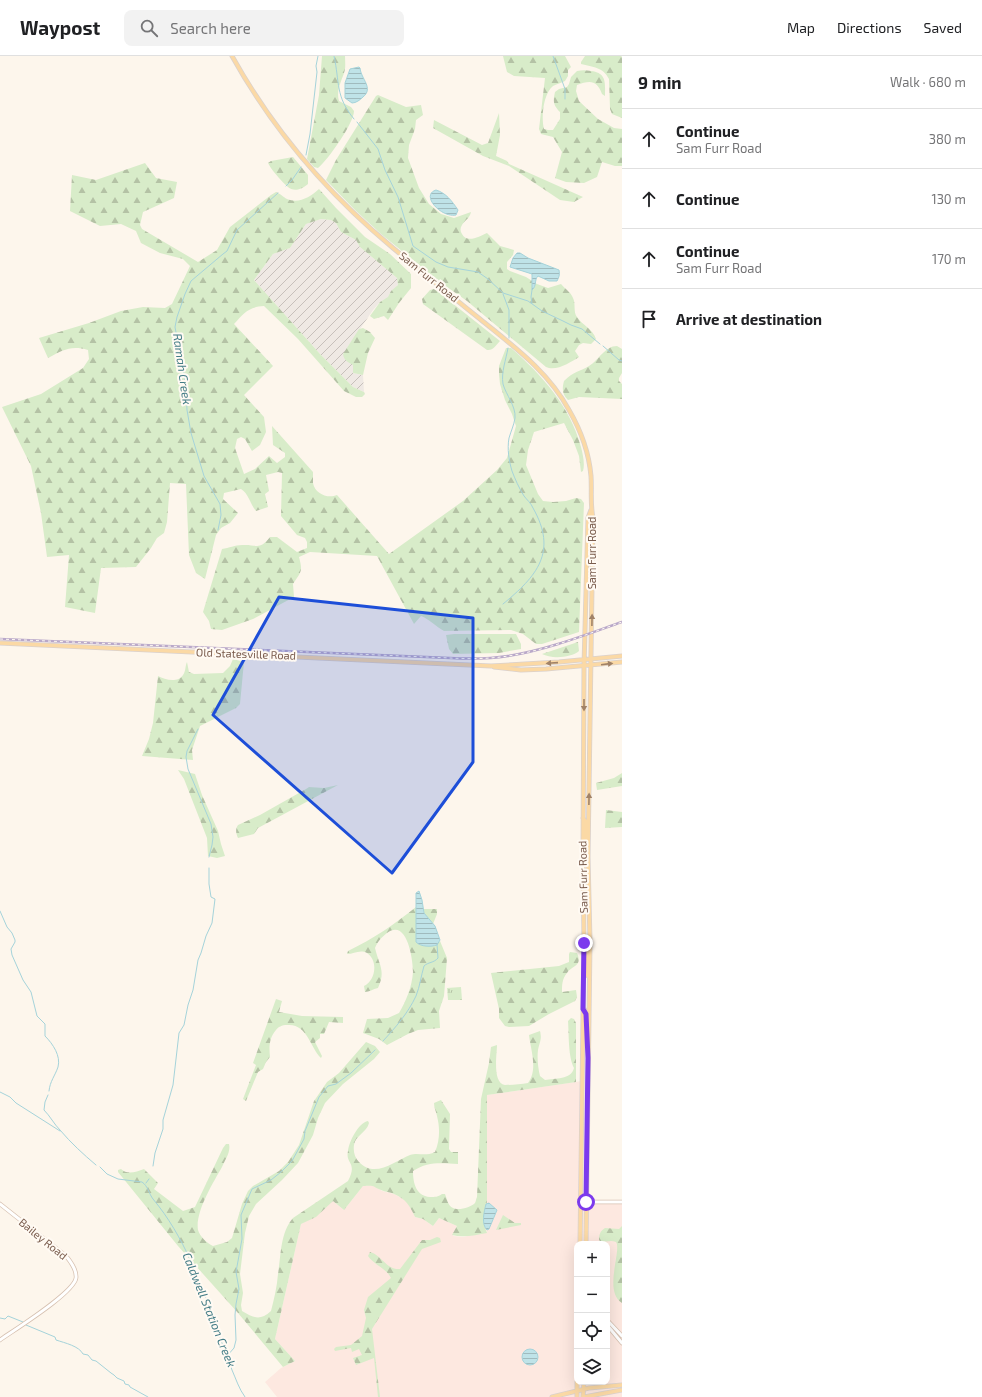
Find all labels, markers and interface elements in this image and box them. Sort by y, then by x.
search box [124,10,404,46]
text: Waypost [20,16,100,39]
icon: search [138,17,160,39]
text: Search here [170,19,251,37]
text: Map [787,19,815,36]
text: Directions [837,19,902,36]
text: Saved [924,19,962,36]
text: 9 min [638,72,682,92]
text: Walk · 680 m [890,74,966,90]
text: Continue [676,122,739,140]
icon: ahead [638,128,660,150]
text: 380 m [929,131,966,147]
text: Sam Furr Road [676,140,762,156]
icon: ahead [638,188,660,210]
text: Continue [676,190,739,208]
text: 130 m [931,191,966,207]
text: Continue [676,242,739,260]
icon: ahead [638,248,660,270]
street label: Sam Furr Road [397,249,462,305]
text: 170 m [932,251,966,267]
text: Sam Furr Road [676,260,762,276]
icon: arrive [638,308,660,330]
text: Arrive at destination [676,310,822,328]
water label: Ramah Creek [171,332,195,405]
street label: Sam Furr Road [585,517,598,589]
one-way arrow [589,613,595,626]
street label: Old Statesville Road [196,645,296,662]
one-way arrow [546,659,558,666]
one-way arrow [601,661,613,667]
one-way arrow [581,699,587,712]
one-way arrow [586,792,592,805]
street label: Sam Furr Road [575,841,590,913]
route end [575,934,593,952]
route start [577,1193,595,1211]
street label: Bailey Road [17,1215,70,1262]
map controls [574,1241,610,1385]
button: + [574,1241,610,1277]
water label: Caldwell Station Creek [180,1250,239,1369]
button: − [574,1277,610,1313]
button: locate [574,1313,610,1349]
button: layers [574,1349,610,1385]

